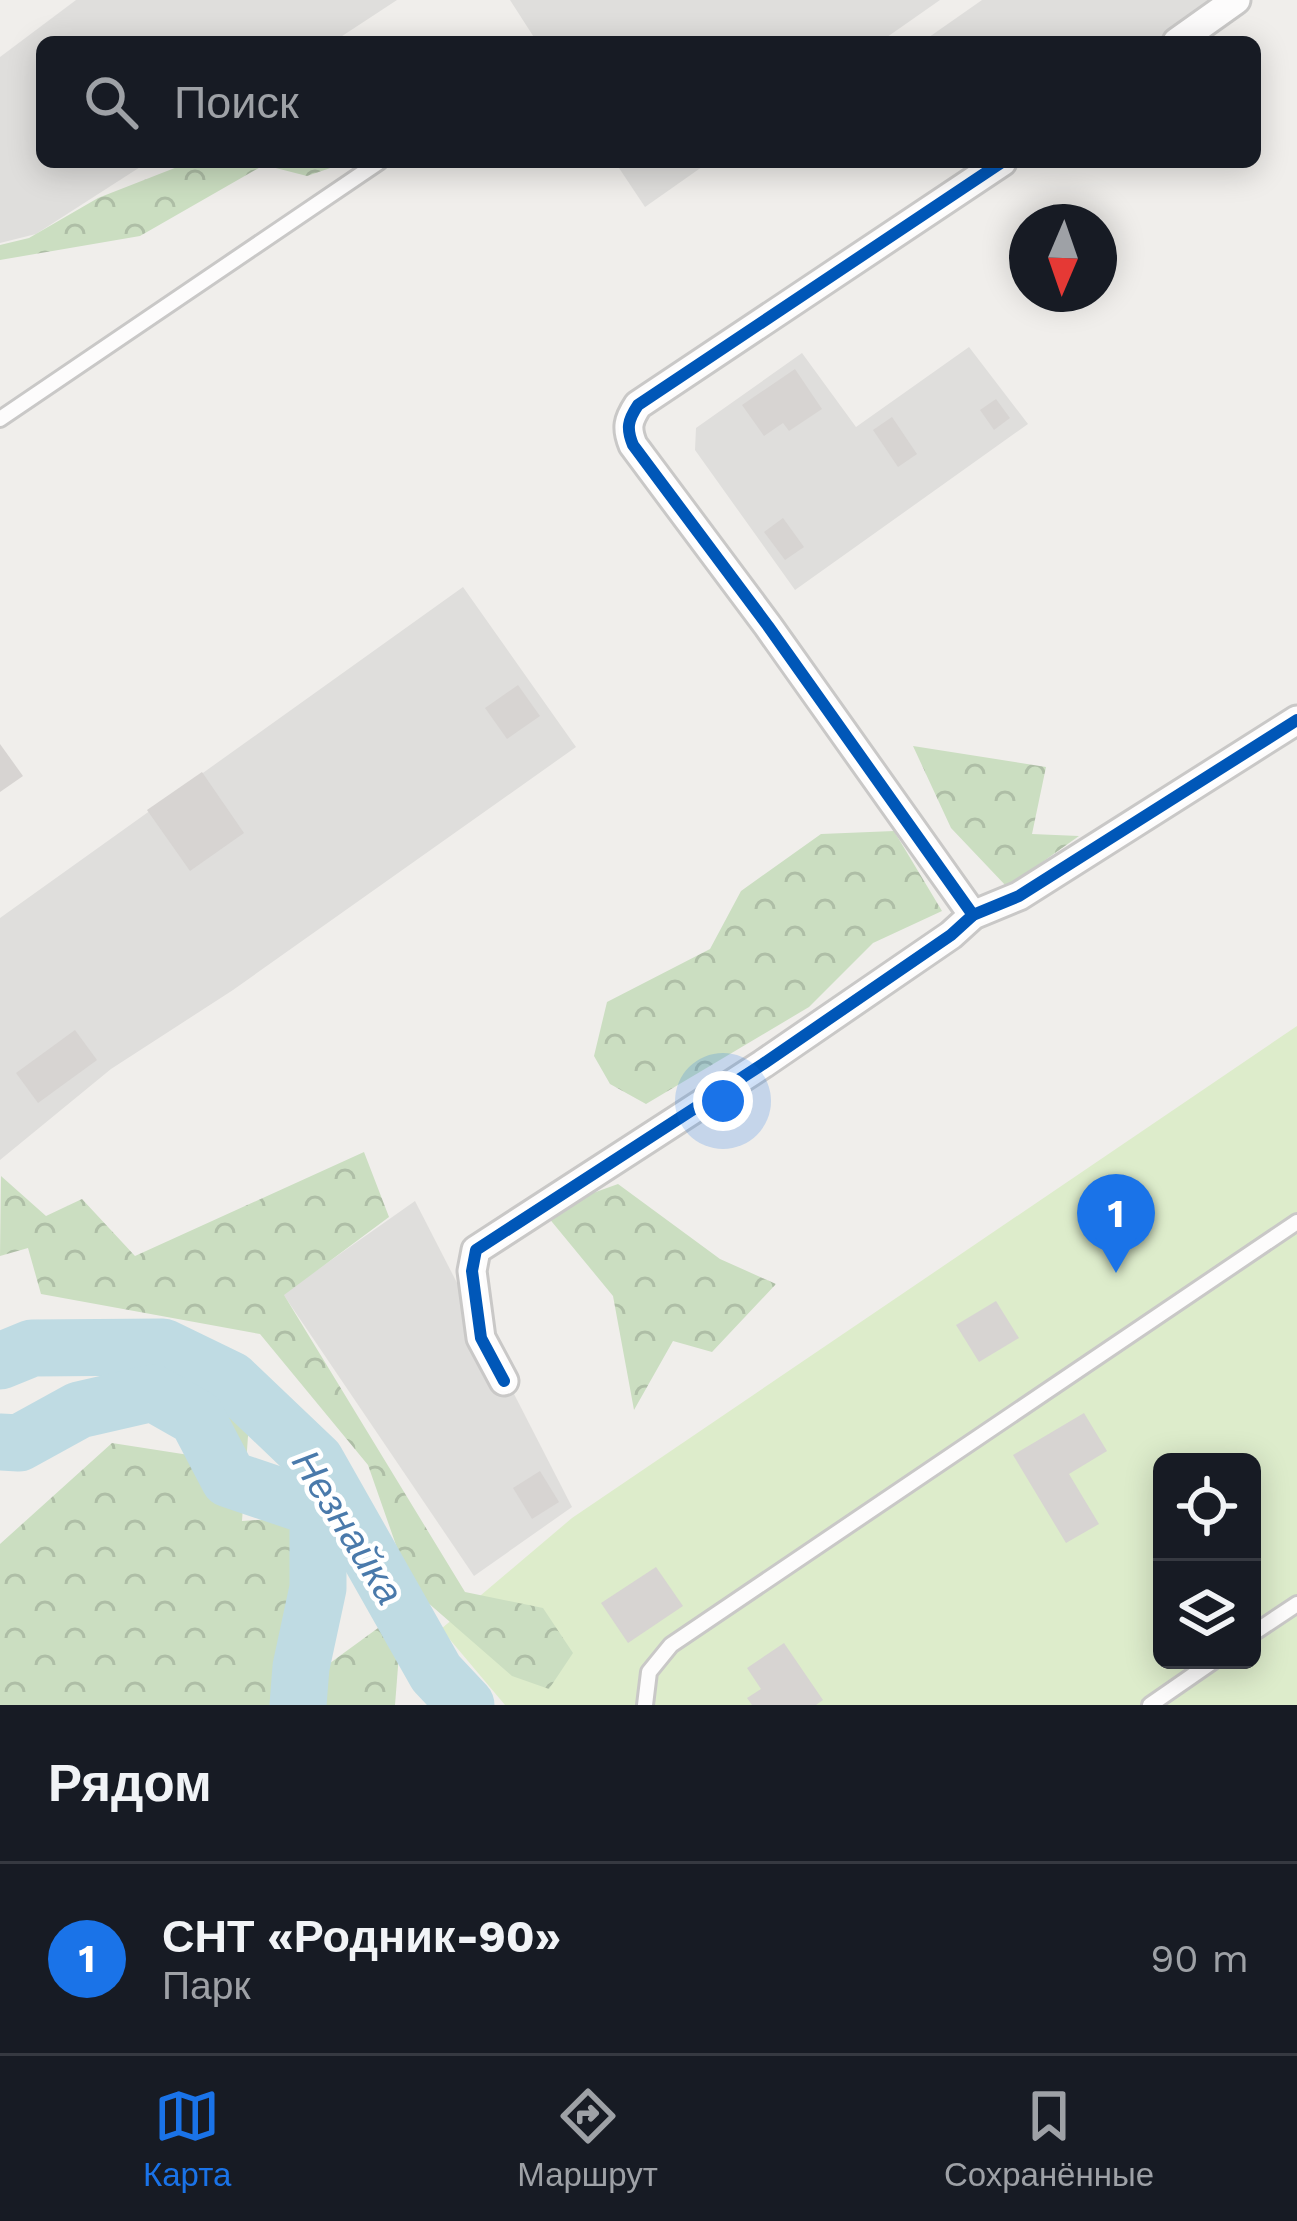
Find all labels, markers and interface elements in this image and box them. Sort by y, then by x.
search box [36,36,1261,168]
icon: search [78,69,144,135]
text: Поиск [174,76,299,129]
north arrow [1009,204,1117,312]
your location [693,1071,753,1131]
pin: 1 [1077,1174,1155,1273]
water label: Незнайка [283,1442,413,1612]
map controls [1153,1453,1261,1669]
button: locate [1153,1453,1261,1561]
button: layers [1153,1561,1261,1669]
text: Рядом [48,1754,212,1813]
text: СНТ «Родник-90» [162,1910,561,1963]
text: 1 [79,1936,95,1981]
text: 90 m [1150,1936,1249,1981]
text: Парк [162,1963,250,2008]
tab: Карта [143,2083,231,2194]
tab: Маршрут [517,2083,658,2194]
tab: Сохранённые [944,2083,1154,2194]

